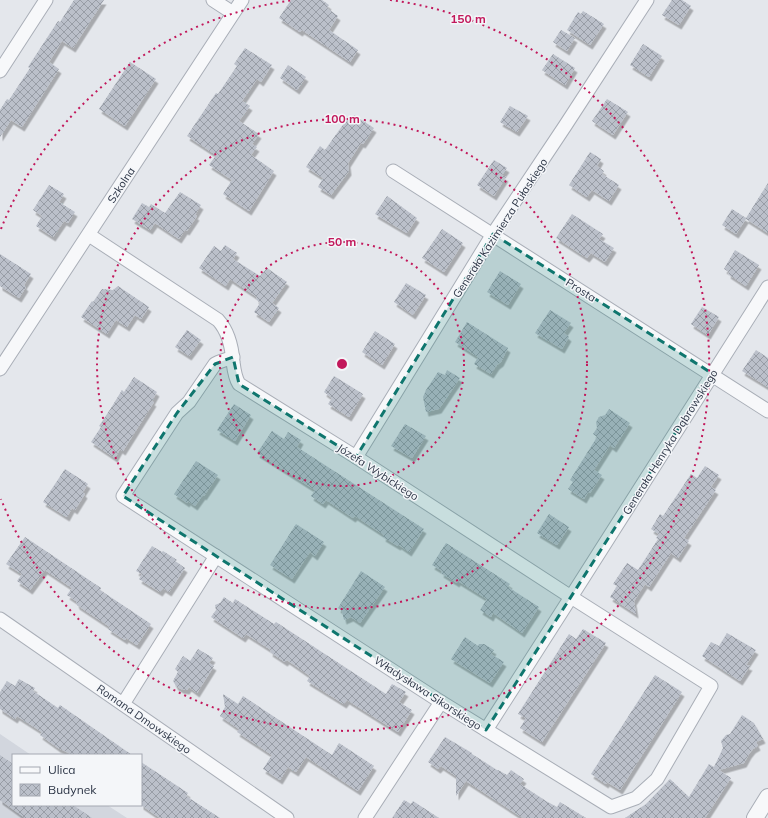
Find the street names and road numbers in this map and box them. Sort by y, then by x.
street label: Generała Kazimierza Pułaskiego [450,156,550,300]
street label: Szkolna [104,164,138,206]
street label: Prosta [563,275,599,305]
street label: Generała Henryka Dąbrowskiego [619,367,721,517]
street label: Józefa Wybickiego [335,440,421,504]
street label: Władysława Sikorskiego [372,653,484,733]
street label: Romana Dmowskiego [94,681,194,757]

